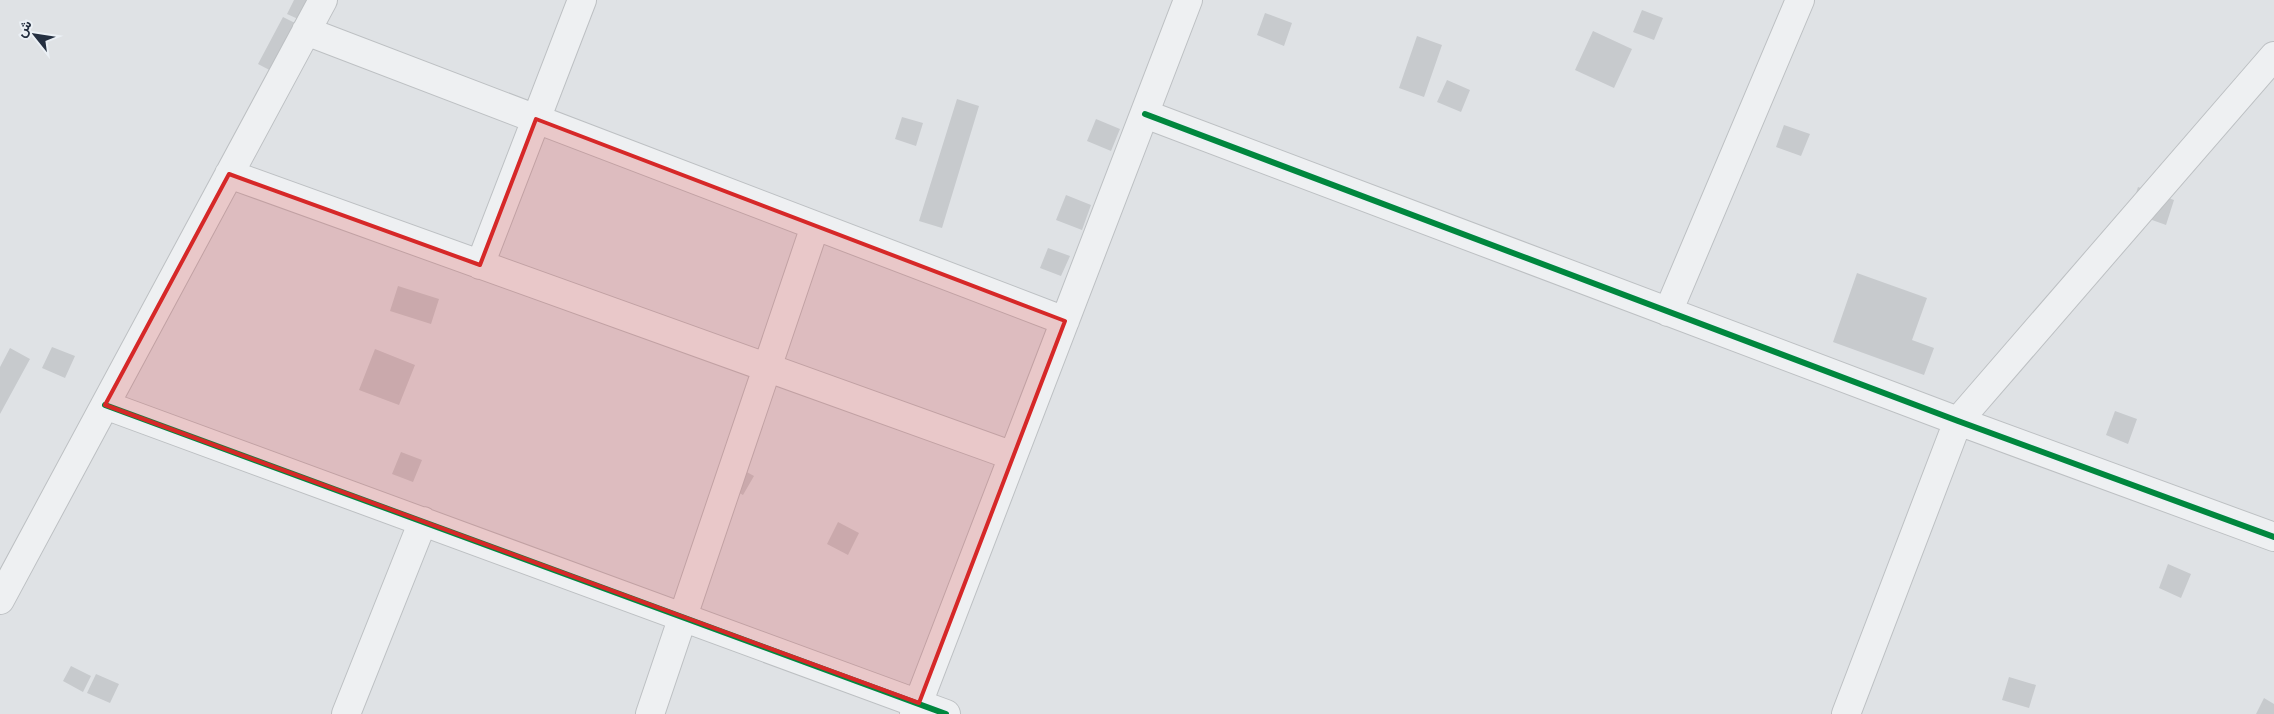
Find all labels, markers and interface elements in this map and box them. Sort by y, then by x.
north arrow [10,10,60,60]
text: ش [11,16,37,41]

